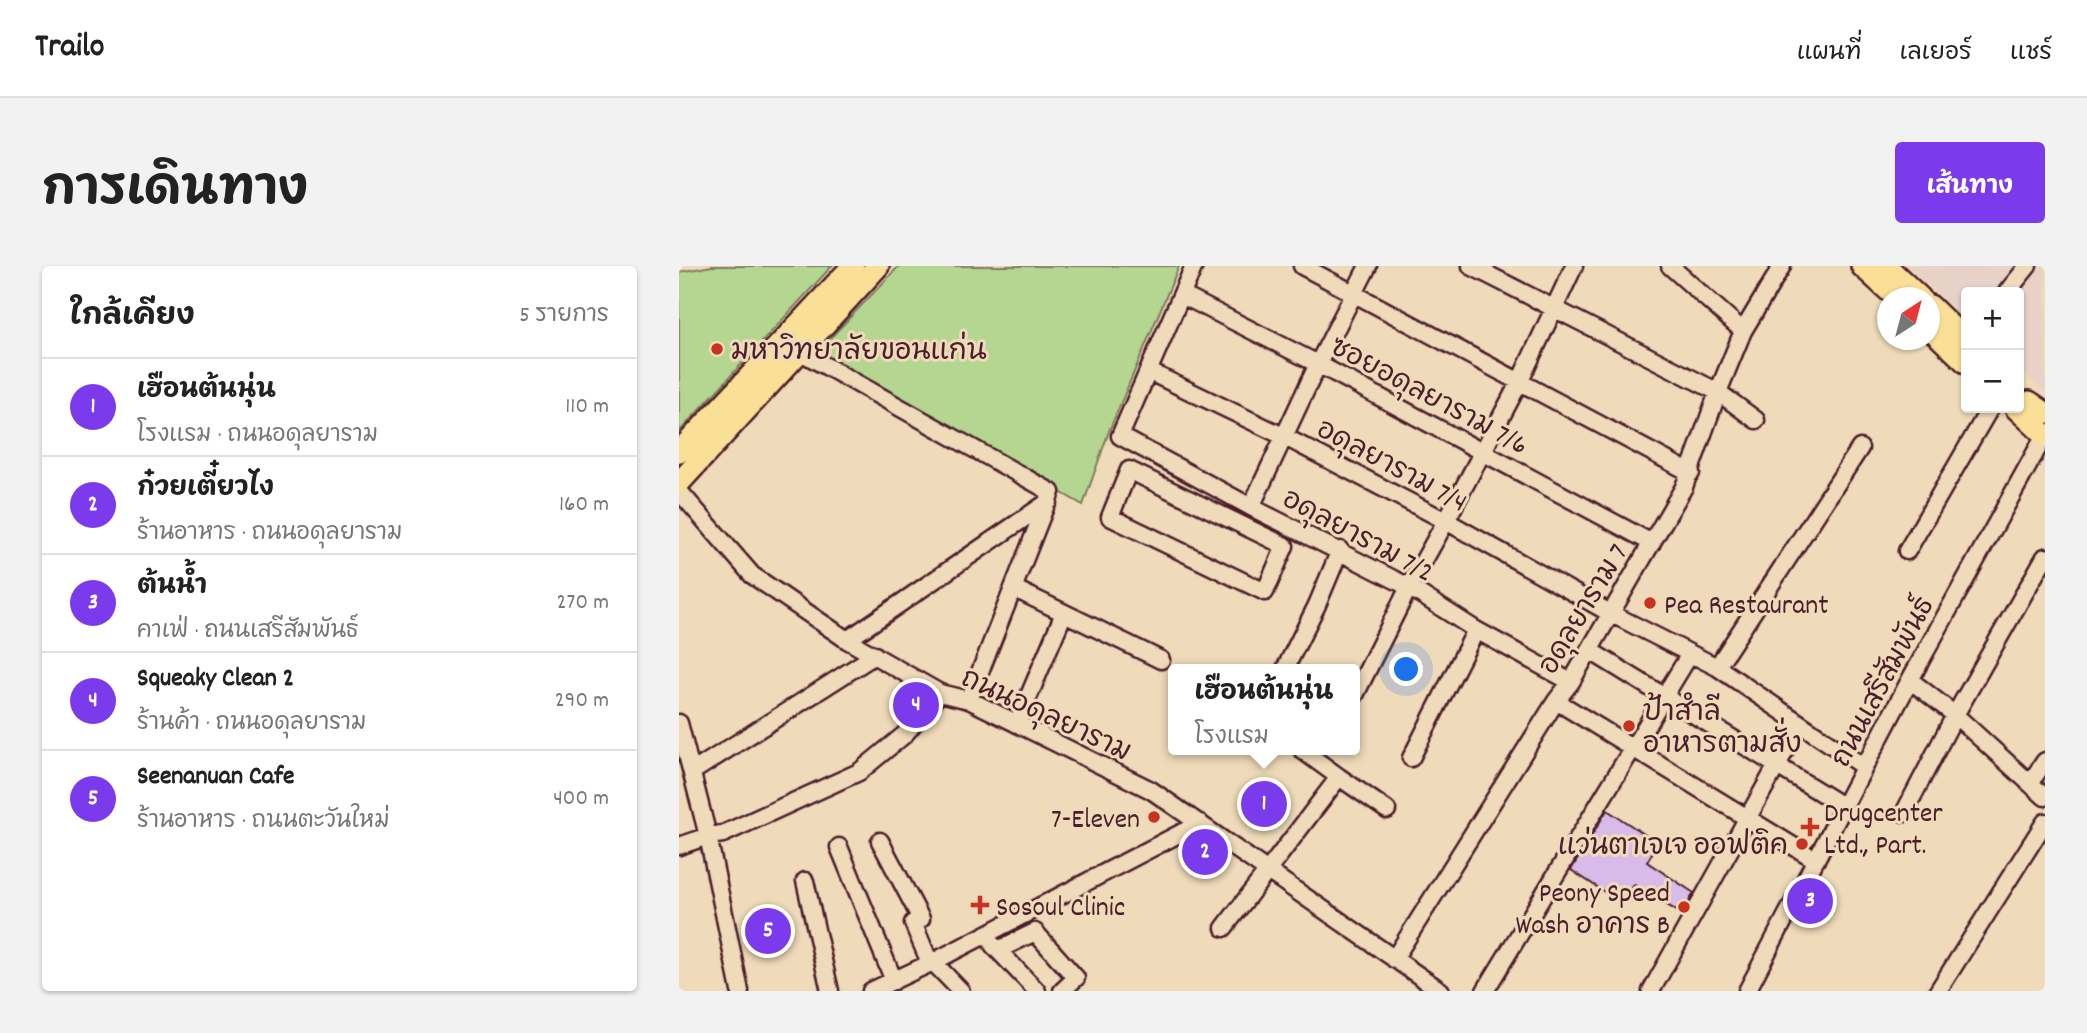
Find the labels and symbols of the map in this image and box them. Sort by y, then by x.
north arrow [1877,287,1940,350]
street label: ซอยอดุลยาราม 7/6 [1321,329,1534,468]
place label: มหาวิทยาลัยขอนแก่น [731,331,987,374]
marker: มหาวิทยาลัยขอนแก่น [709,341,725,357]
street label: อดุลยาราม 7/4 [1308,412,1473,525]
street label: อดุลยาราม 7/2 [1274,482,1439,595]
street label: อดุลยาราม 7 [1532,538,1641,683]
place label: Pea Restaurant [1664,588,1829,628]
street label: ถนนเสรีสัมพันธ์ [1820,589,1947,776]
marker: Pea Restaurant [1642,595,1658,611]
your location [1389,652,1423,686]
street label: ถนนอดุลยาราม [953,661,1136,774]
pin: 4 [893,679,939,731]
place label: ป้าสำลี อาหารตามสั่ง [1643,692,1802,767]
marker: ป้าสำลี อาหารตามสั่ง [1621,718,1637,734]
pin: 1 [1241,778,1287,830]
place label: Drugcenter Ltd., Part. [1824,796,1943,868]
place label: 7-Eleven [1051,802,1140,842]
marker: 7-Eleven [1146,809,1162,825]
marker: Drugcenter Ltd., Part. [1802,819,1818,835]
pin: 2 [1182,826,1228,878]
place label: แว่นตาเจเจ ออฟติค [1558,826,1788,869]
marker: แว่นตาเจเจ ออฟติค [1794,836,1810,852]
pin: 3 [1787,875,1833,927]
place label: Peony Speed Wash อาคาร B [1515,876,1670,948]
place label: Sosoul Clinic [996,890,1125,930]
marker: Sosoul Clinic [970,895,990,915]
marker: Peony Speed Wash อาคาร B [1676,899,1692,915]
pin: 5 [745,905,791,957]

